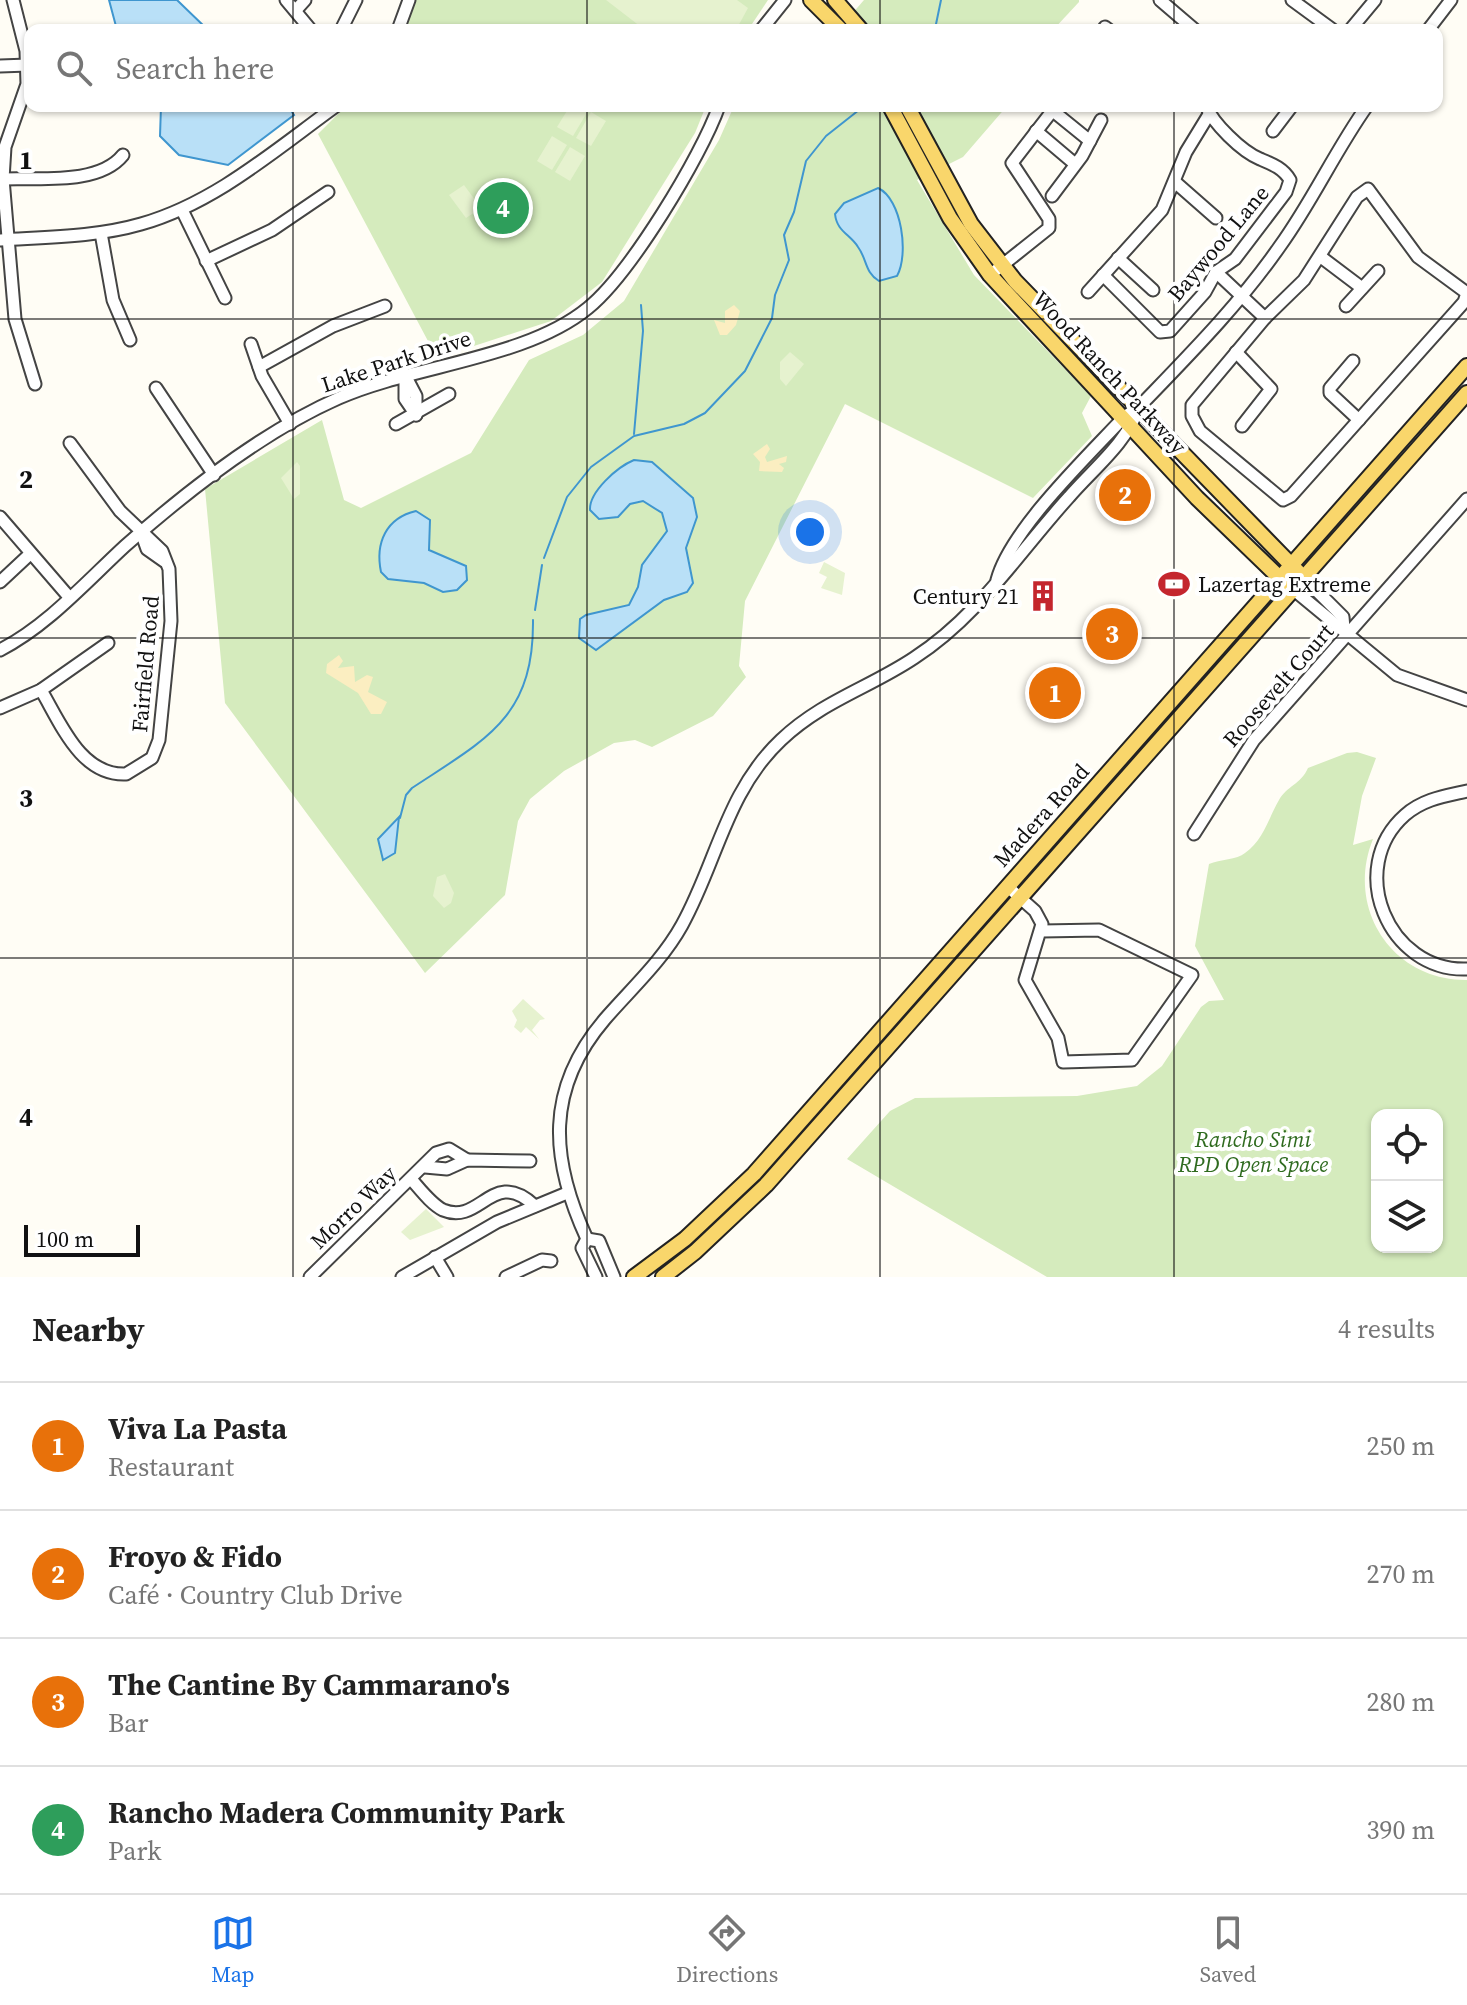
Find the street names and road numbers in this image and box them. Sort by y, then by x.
street label: Baywood Lane [1160,179,1276,307]
street label: Wood Ranch Parkway [1026,284,1194,461]
street label: Lake Park Drive [317,323,475,399]
street label: Fairfield Road [124,594,166,734]
street label: Roosevelt Court [1216,616,1341,753]
street label: Madera Road [987,756,1096,873]
street label: Morro Way [304,1158,403,1255]

